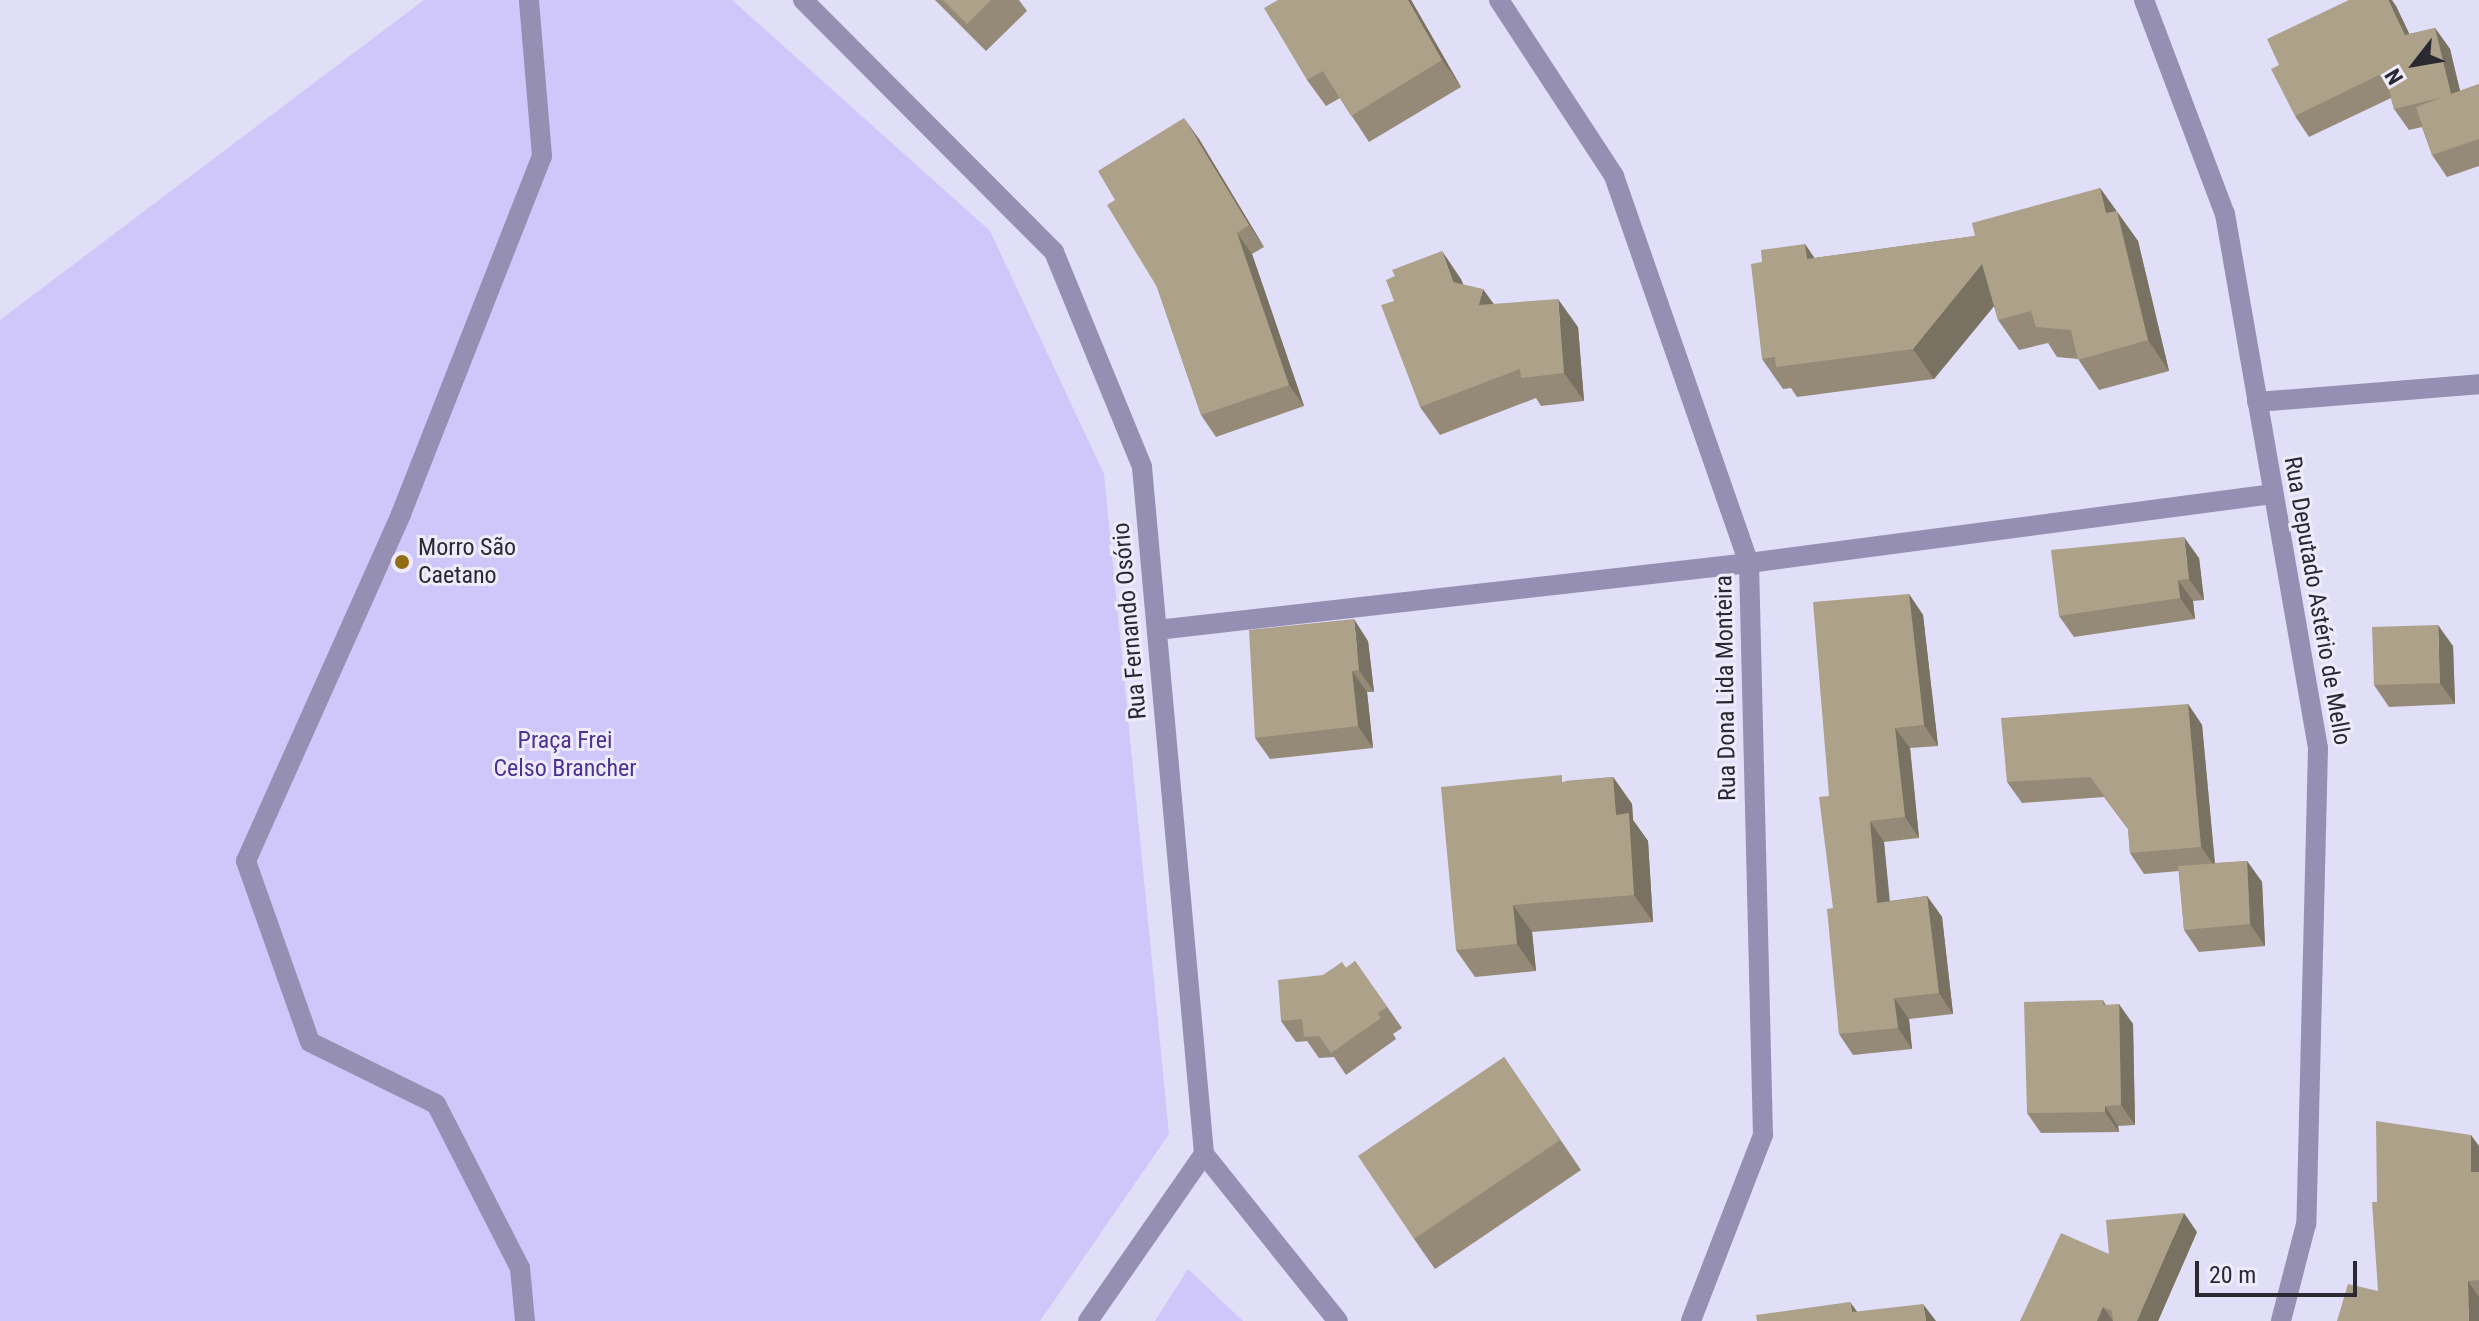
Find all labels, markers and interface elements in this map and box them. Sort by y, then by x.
north arrow [2375,24,2455,104]
text: N [2380,64,2408,89]
street label: Rua Deputado Astério de Mello [2277,455,2357,747]
street label: Rua Fernando Osório [1107,521,1153,721]
place label: Morro São Caetano [418,534,516,590]
marker: Morro São Caetano [393,553,411,571]
street label: Rua Dona Lida Monteira [1710,575,1742,801]
park label: Praça Frei Celso Brancher [493,727,637,783]
scale bar [2199,1245,2361,1295]
text: 20 m [2209,1261,2256,1289]

